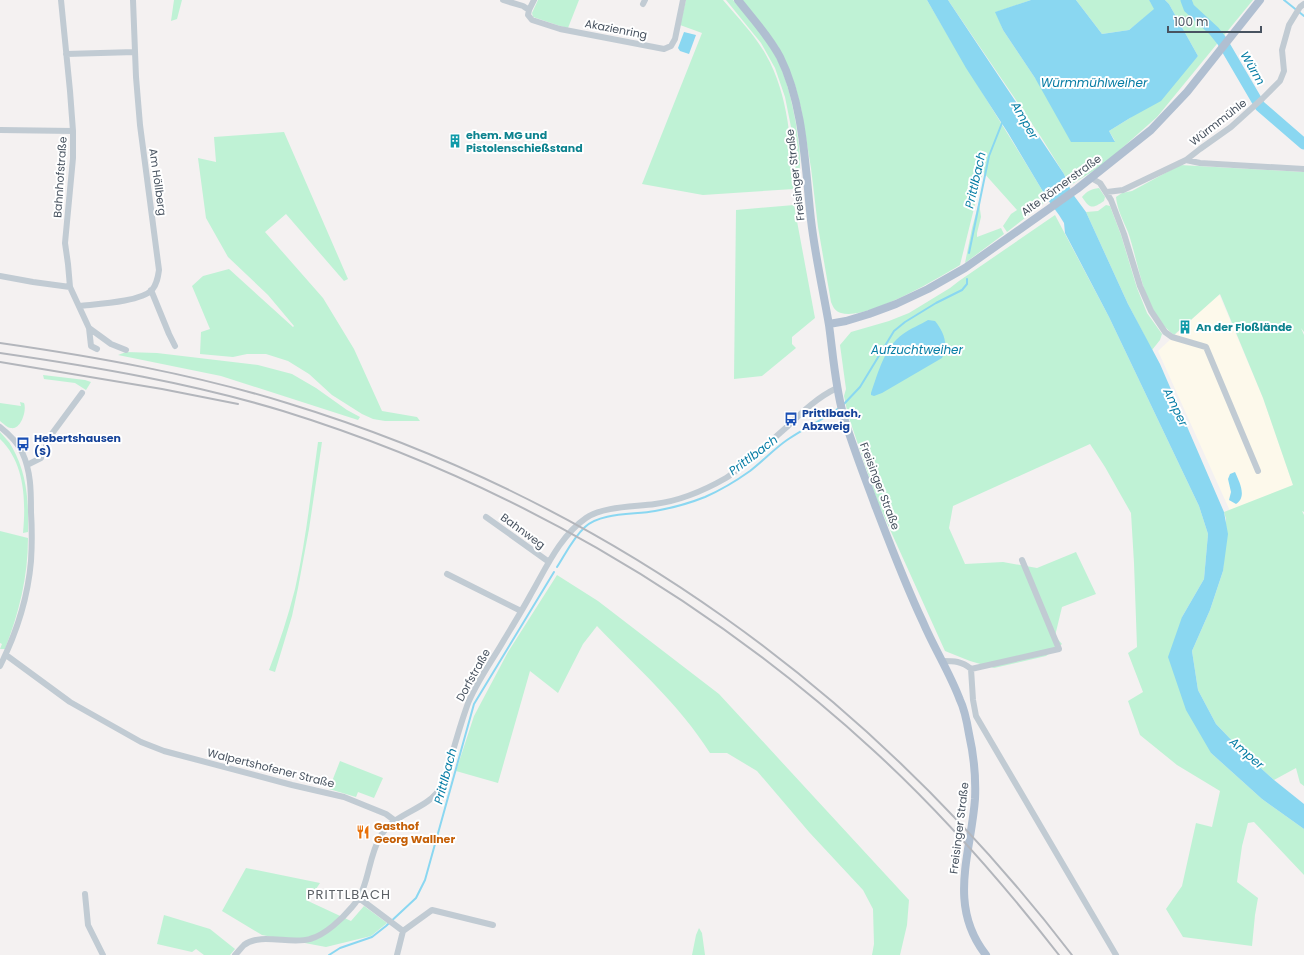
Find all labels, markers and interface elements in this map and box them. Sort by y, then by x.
scale bar [1168,8,1261,34]
text: 100 m [1174,13,1208,30]
street label: Akazienring [583,15,649,43]
water label: Würm [1237,48,1269,88]
water label: Würmmühlweiher [1041,74,1148,91]
street label: Würmmühle [1186,95,1250,149]
water label: Amper [1007,97,1043,142]
place label: ehem. MG und Pistolenschießstand [466,127,583,156]
street label: Freisinger Straße [781,128,809,222]
building icon: ehem. MG und Pistolenschießstand [447,133,463,149]
street label: Bahnhofstraße [49,136,71,218]
street label: Am Höllberg [145,147,171,217]
water label: Prittlbach [960,150,990,210]
street label: Alte Römerstraße [1018,150,1104,220]
building icon: An der Floßlände [1177,319,1193,335]
place label: An der Floßlände [1196,319,1292,335]
water label: Aufzuchtweiher [870,341,964,358]
water label: Amper [1159,384,1193,429]
place label: Prittlbach, Abzweig [802,405,861,434]
bus stop icon: Prittlbach, Abzweig [783,411,799,427]
place label: Hebertshausen (S) [34,430,121,459]
water label: Prittlbach [725,431,781,479]
bus stop icon: Hebertshausen (S) [15,436,31,452]
street label: Freisinger Straße [856,440,904,532]
street label: Bahnweg [497,509,549,553]
street label: Dorfstraße [452,646,494,704]
water label: Amper [1225,733,1268,773]
street label: Walpertshofener Straße [206,744,337,792]
water label: Prittlbach [429,746,461,806]
street label: Freisinger Straße [945,781,973,875]
place label: Gasthof Georg Wallner [374,818,455,847]
restaurant icon: Gasthof Georg Wallner [355,824,371,840]
district label: PRITTLBACH [307,885,391,904]

